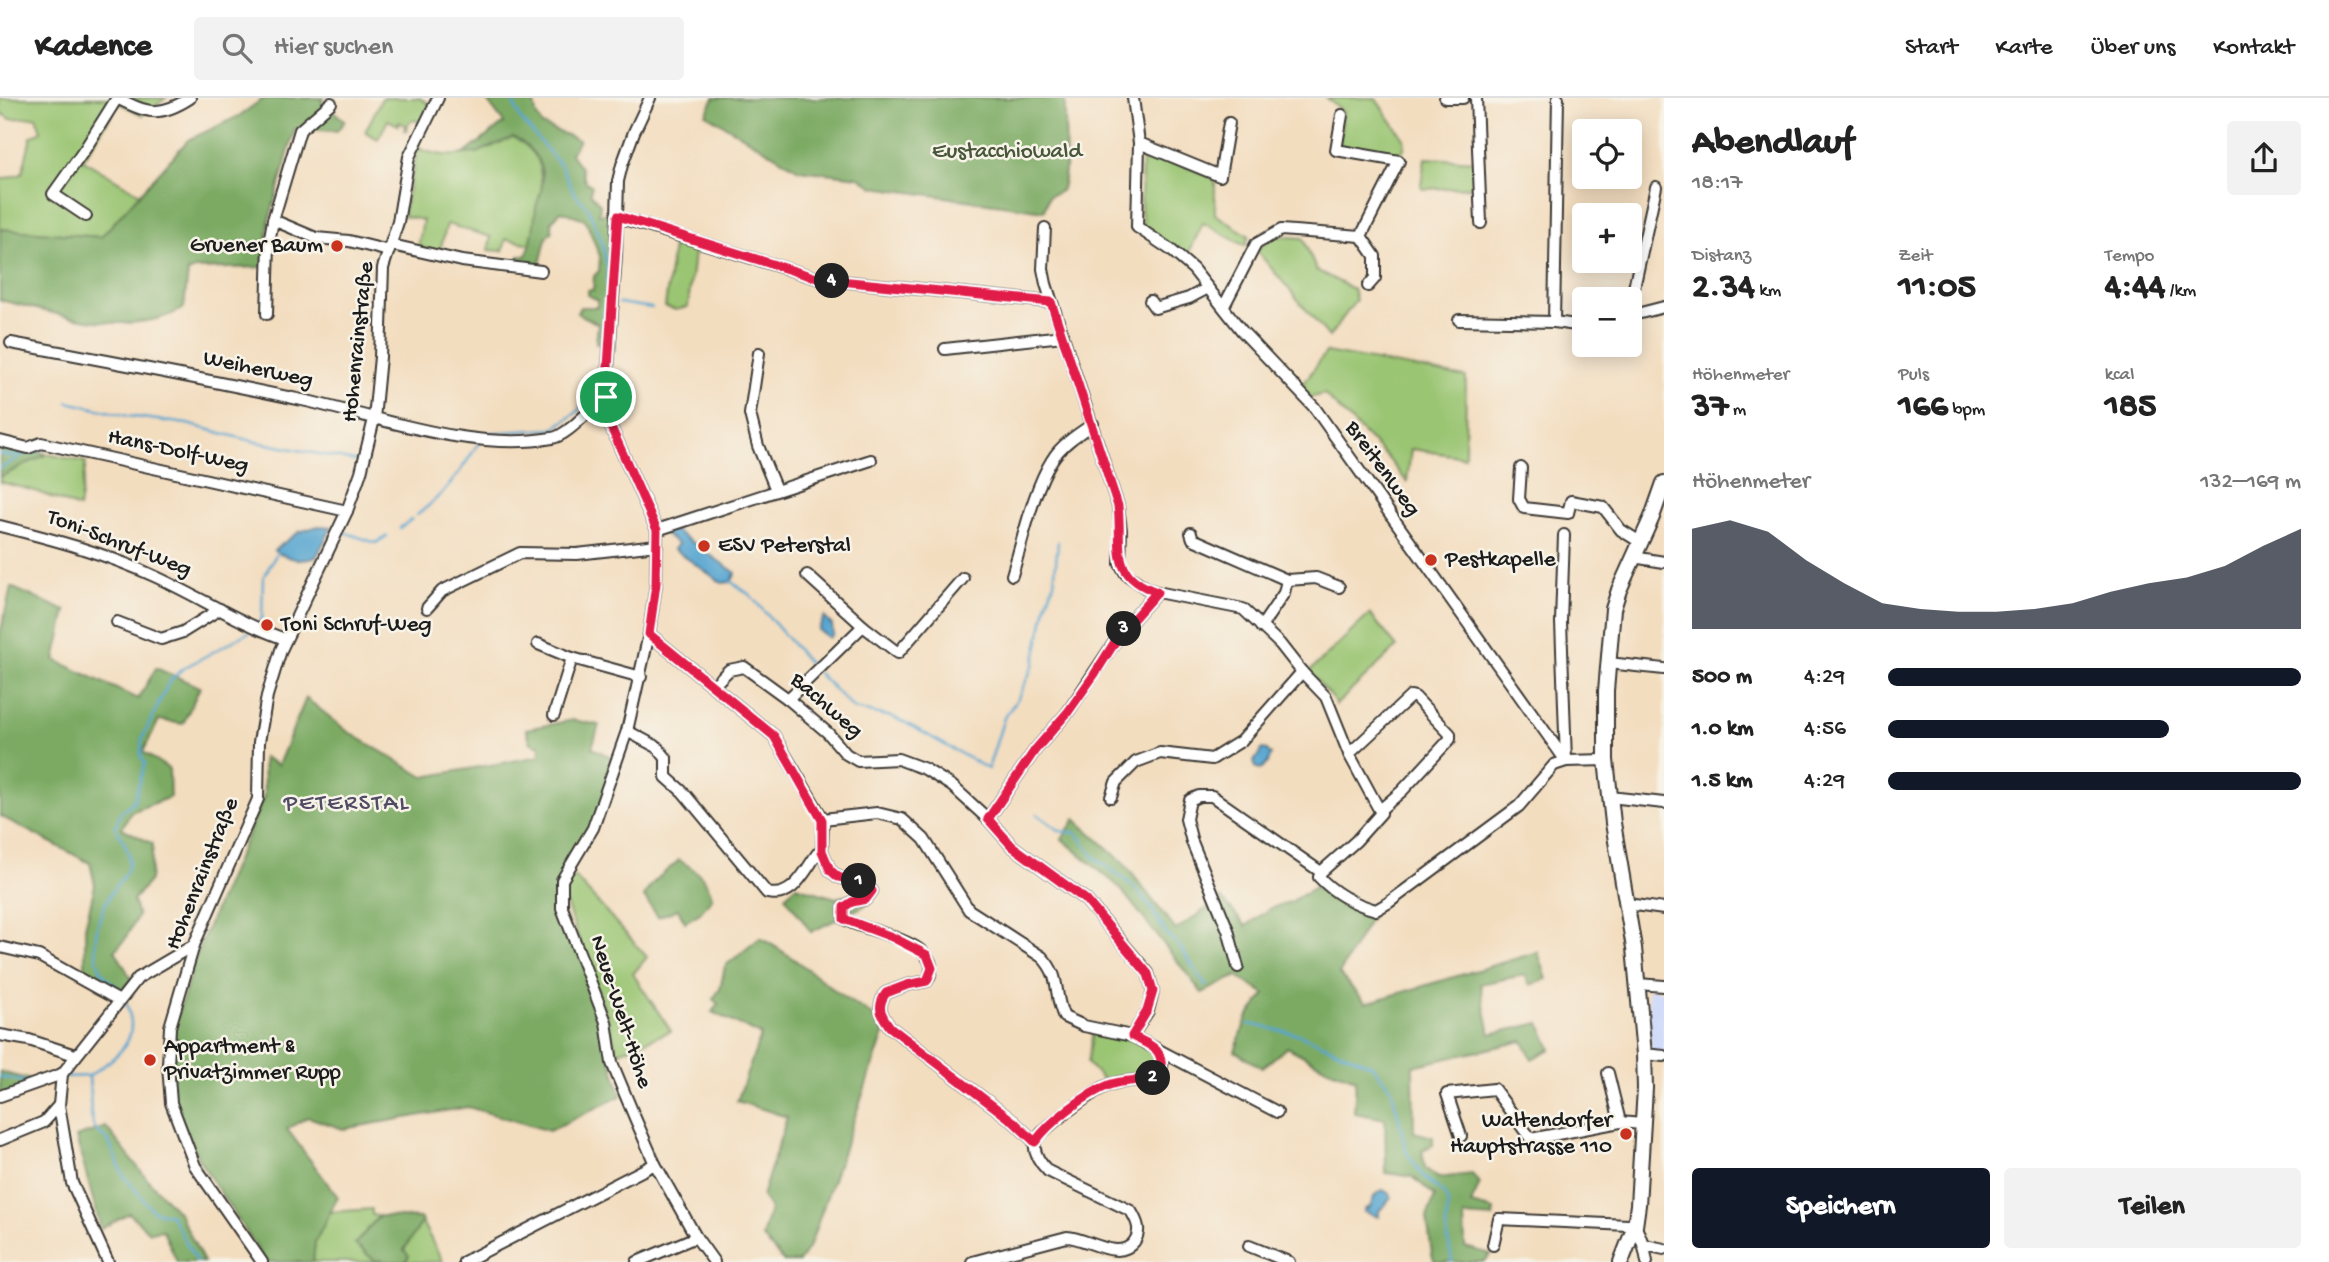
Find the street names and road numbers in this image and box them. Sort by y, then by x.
street label: Hohenrainstraße [337,259,381,424]
street label: Weiherweg [201,345,315,395]
street label: Breitenweg [1338,415,1426,522]
street label: Hans-Dolf-Weg [105,424,251,480]
street label: Toni-Schruf-Weg [41,503,195,584]
street label: Bachweg [783,666,868,745]
street label: Hohenrainstraße [160,793,246,954]
street label: Neue-Welt-Höhe [583,932,658,1093]

